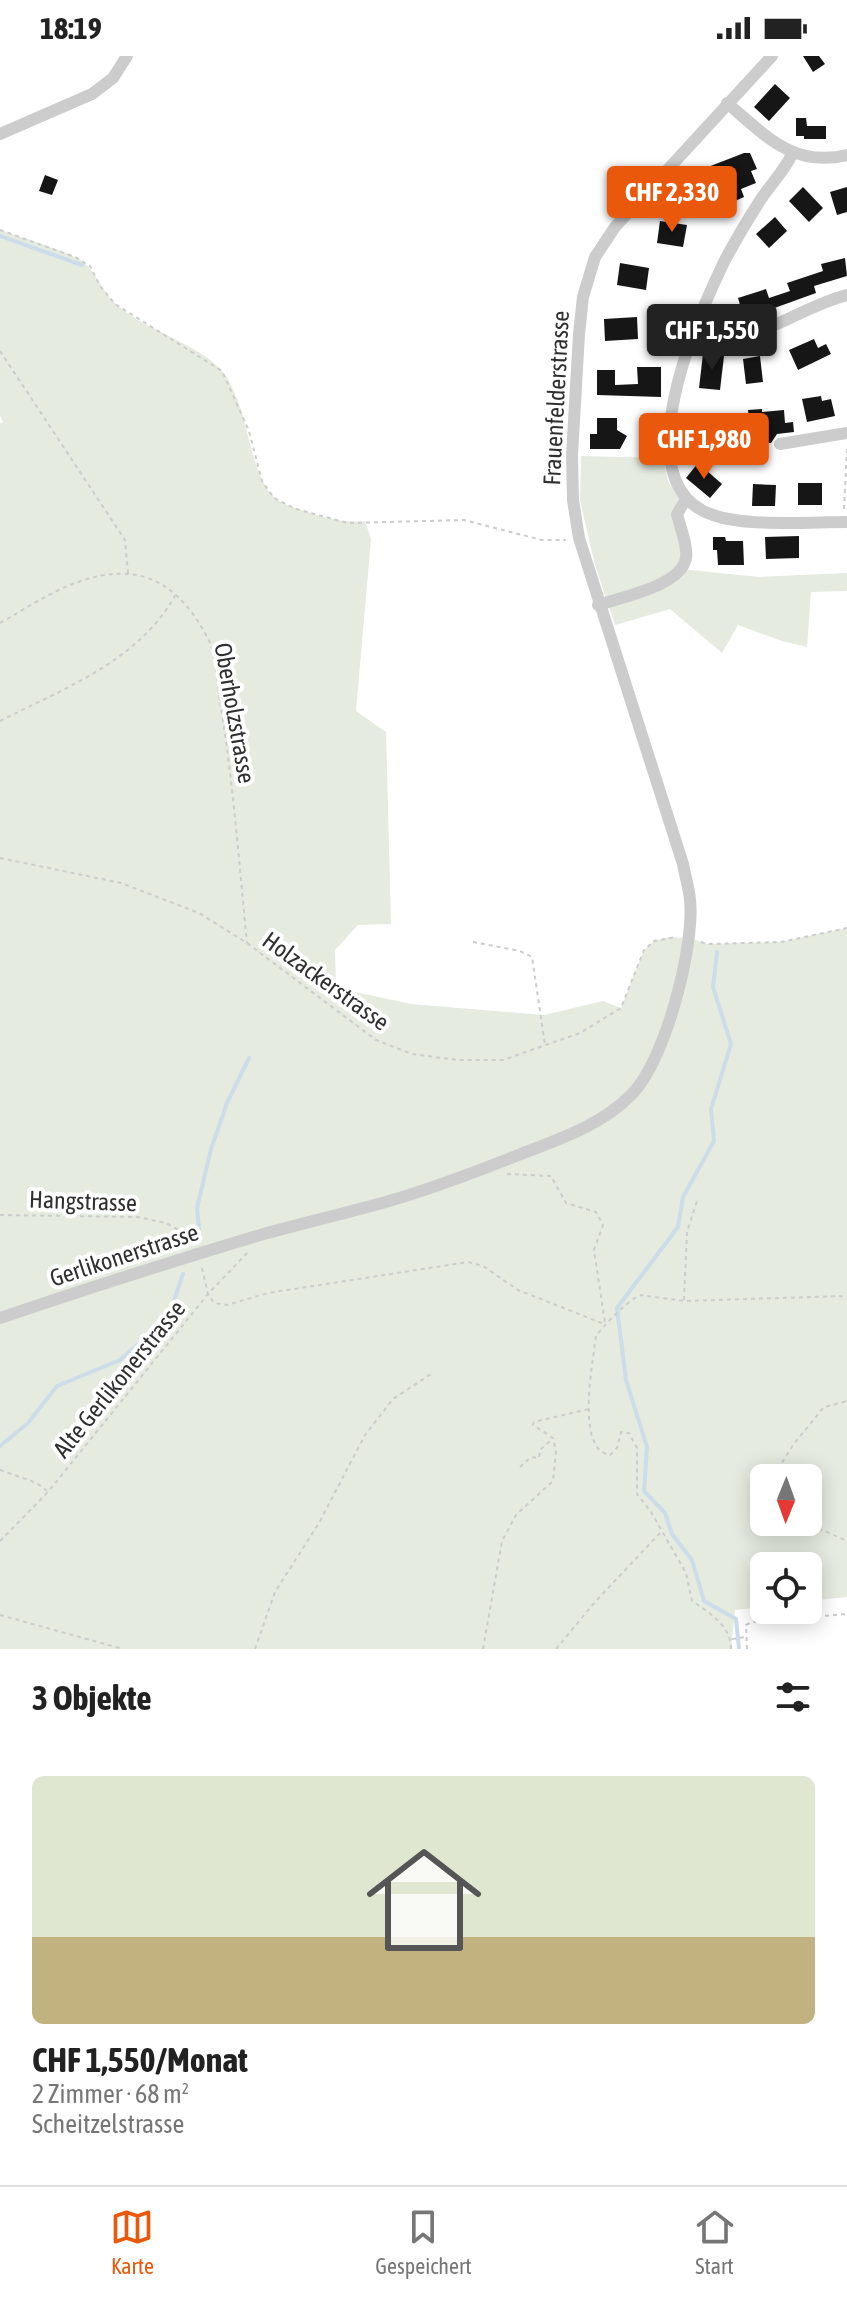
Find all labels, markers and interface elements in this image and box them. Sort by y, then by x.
text: 18:19 [40,11,102,45]
pin: CHF 2,330 [580,166,764,234]
text: CHF 2,330 [625,177,719,207]
pin: CHF 1,550 [620,304,804,372]
street label: Frauenfelderstrasse [538,310,574,486]
text: CHF 1,550 [665,315,759,345]
pin: CHF 1,980 [612,413,796,481]
text: CHF 1,980 [657,424,751,454]
street label: Oberholzstrasse [209,641,261,785]
street label: Holzackerstrasse [258,926,394,1036]
street label: Hangstrasse [29,1186,137,1216]
street label: Gerlikonerstrasse [46,1218,202,1292]
street label: Alte Gerlikonerstrasse [48,1295,190,1463]
north arrow [750,1464,822,1536]
map controls [750,1464,822,1624]
button: locate [750,1552,822,1624]
icon: filters [771,1675,815,1719]
text: 3 Objekte [32,1678,152,1717]
icon: home [352,1828,496,1972]
text: CHF 1,550/Monat [32,2040,248,2079]
text: 2 Zimmer · 68 m² [32,2079,189,2109]
text: Scheitzelstrasse [32,2109,184,2139]
tab: Karte [110,2205,154,2279]
tab: Gespeichert [375,2205,472,2279]
tab: Start [693,2205,737,2279]

